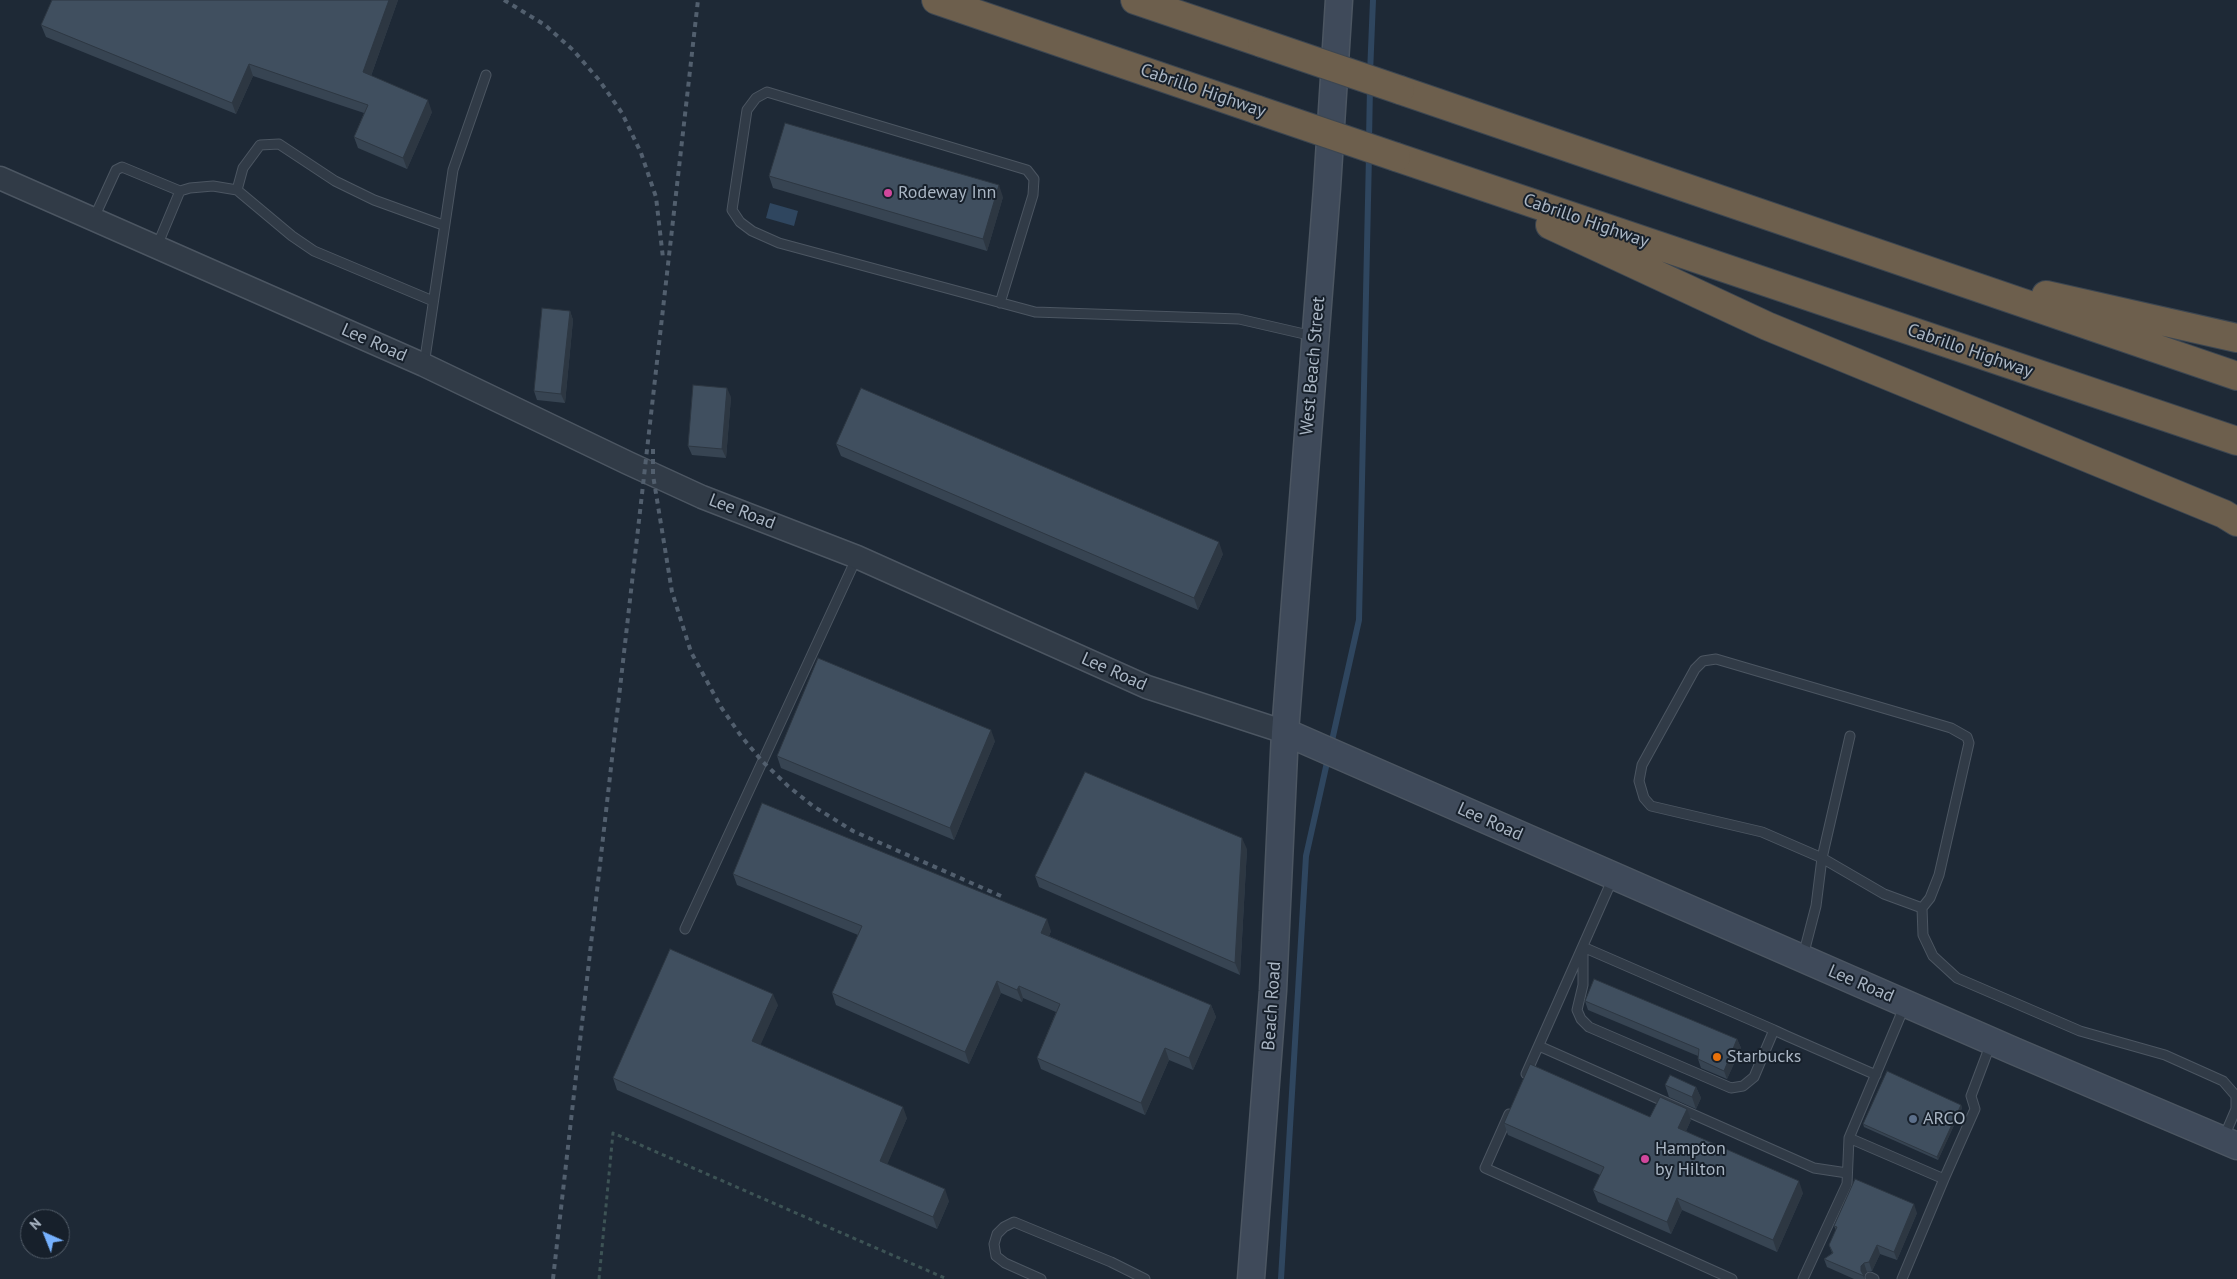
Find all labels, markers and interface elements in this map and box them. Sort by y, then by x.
street label: Cabrillo Highway [1137,59,1269,123]
place label: Rodeway Inn [898,182,996,204]
marker: Rodeway Inn [882,187,894,199]
street label: Cabrillo Highway [1520,189,1652,253]
street label: West Beach Street [1296,296,1330,436]
street label: Lee Road [338,319,410,367]
street label: Cabrillo Highway [1904,319,2036,383]
street label: Lee Road [706,490,778,534]
street label: Lee Road [1078,648,1150,696]
street label: Lee Road [1454,798,1526,846]
street label: Beach Road [1258,961,1286,1051]
street label: Lee Road [1825,961,1897,1007]
place label: Starbucks [1727,1046,1801,1068]
marker: Starbucks [1711,1051,1723,1063]
place label: ARCO [1923,1108,1966,1130]
marker: ARCO [1907,1113,1919,1125]
place label: Hampton by Hilton [1655,1138,1726,1180]
marker: Hampton by Hilton [1639,1153,1651,1165]
north arrow [20,1209,70,1259]
text: N [26,1214,45,1234]

